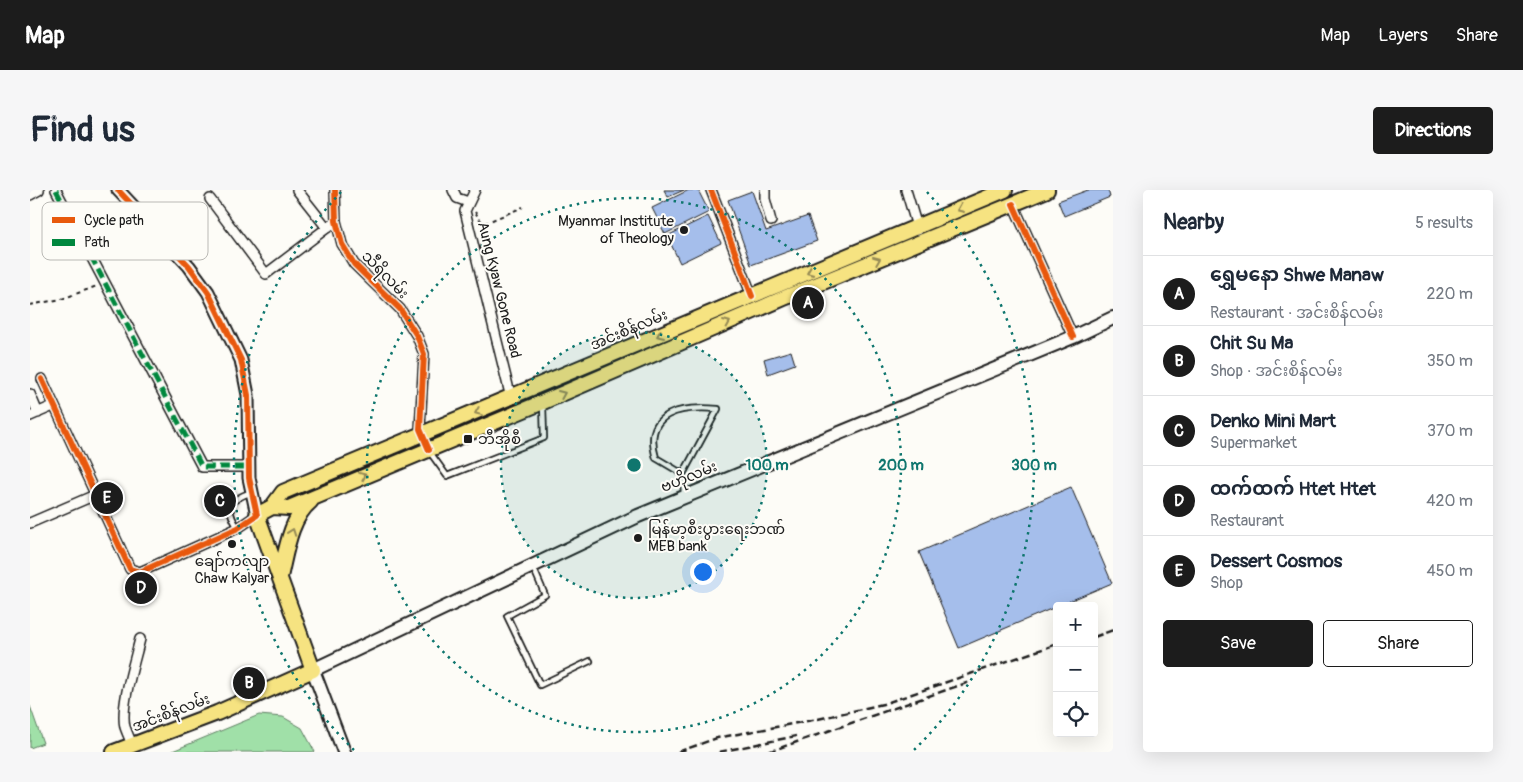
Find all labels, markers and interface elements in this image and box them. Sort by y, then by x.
text: Map [25,21,65,50]
text: Map [1321,24,1350,47]
text: Layers [1378,24,1428,47]
text: Share [1456,24,1498,47]
button: Directions [1373,107,1493,154]
text: Find us [30,108,135,152]
legend [42,202,208,260]
one-way arrow [956,203,965,213]
text: Nearby [1163,209,1224,236]
text: Cycle path [84,212,144,229]
place label: Myanmar Institute of Theology [558,212,675,248]
text: 5 results [1415,213,1473,233]
street label: Aung Kyaw Gone Road [473,220,525,360]
marker: Myanmar Institute of Theology [678,224,690,236]
text: Path [84,234,109,251]
street label: သီရိလမ်း [356,246,413,304]
one-way arrow [872,256,881,267]
text: ရွှေမနော Shwe Manaw [1210,263,1384,287]
one-way arrow [806,265,815,276]
pin: A [792,284,824,322]
text: A [1174,284,1184,304]
text: 220 m [1427,284,1473,304]
text: Restaurant · အင်းစိန်လမ်း [1210,303,1383,323]
street label: အင်းစိန်လမ်း [587,304,671,357]
one-way arrow [722,318,731,329]
one-way arrow [656,328,665,339]
text: Chit Su Ma [1210,331,1293,355]
text: B [1174,351,1184,371]
text: 350 m [1427,351,1473,371]
text: Shop · အင်းစိန်လမ်း [1210,361,1343,381]
one-way arrow [557,390,566,401]
one-way arrow [474,405,483,416]
text: Denko Mini Mart [1210,409,1336,433]
text: C [1174,421,1184,441]
text: 370 m [1427,421,1473,441]
place label: ဘီအိုစီ [478,429,521,451]
marker: ဘီအိုစီ [462,433,474,445]
text: Supermarket [1210,433,1297,453]
centre of rings [625,456,643,474]
street label: ဗဟိုလမ်း [658,456,721,499]
text: 100 m [746,456,788,475]
text: 200 m [878,456,924,475]
text: 300 m [1011,456,1057,475]
one-way arrow [358,472,367,483]
text: ထက်ထက် Htet Htet [1210,477,1376,501]
pin: E [91,479,123,517]
pin: C [204,482,236,520]
text: D [1174,491,1184,511]
text: 420 m [1426,491,1473,511]
text: Restaurant [1210,511,1284,531]
place label: မြန်မာ့စီးပွားရေးဘဏ် MEB bank [648,519,785,556]
one-way arrow [286,529,296,537]
marker: မြန်မာ့စီးပွားရေးဘဏ် MEB bank [632,532,644,544]
marker: ချော်ကလျာ Chaw Kalyar [226,538,238,550]
text: Dessert Cosmos [1210,549,1342,573]
place label: ချော်ကလျာ Chaw Kalyar [195,551,270,588]
your location [690,559,716,585]
text: E [1175,561,1183,581]
text: 450 m [1426,561,1473,581]
pin: D [125,569,157,607]
text: Shop [1210,573,1243,593]
map controls [1053,602,1098,737]
button: + [1053,602,1098,647]
button: Save [1163,620,1313,667]
button: Share [1323,620,1473,667]
button: − [1053,647,1098,692]
pin: B [233,664,265,702]
street label: အင်းစိန်လမ်း [129,689,213,738]
button: locate [1053,692,1098,737]

